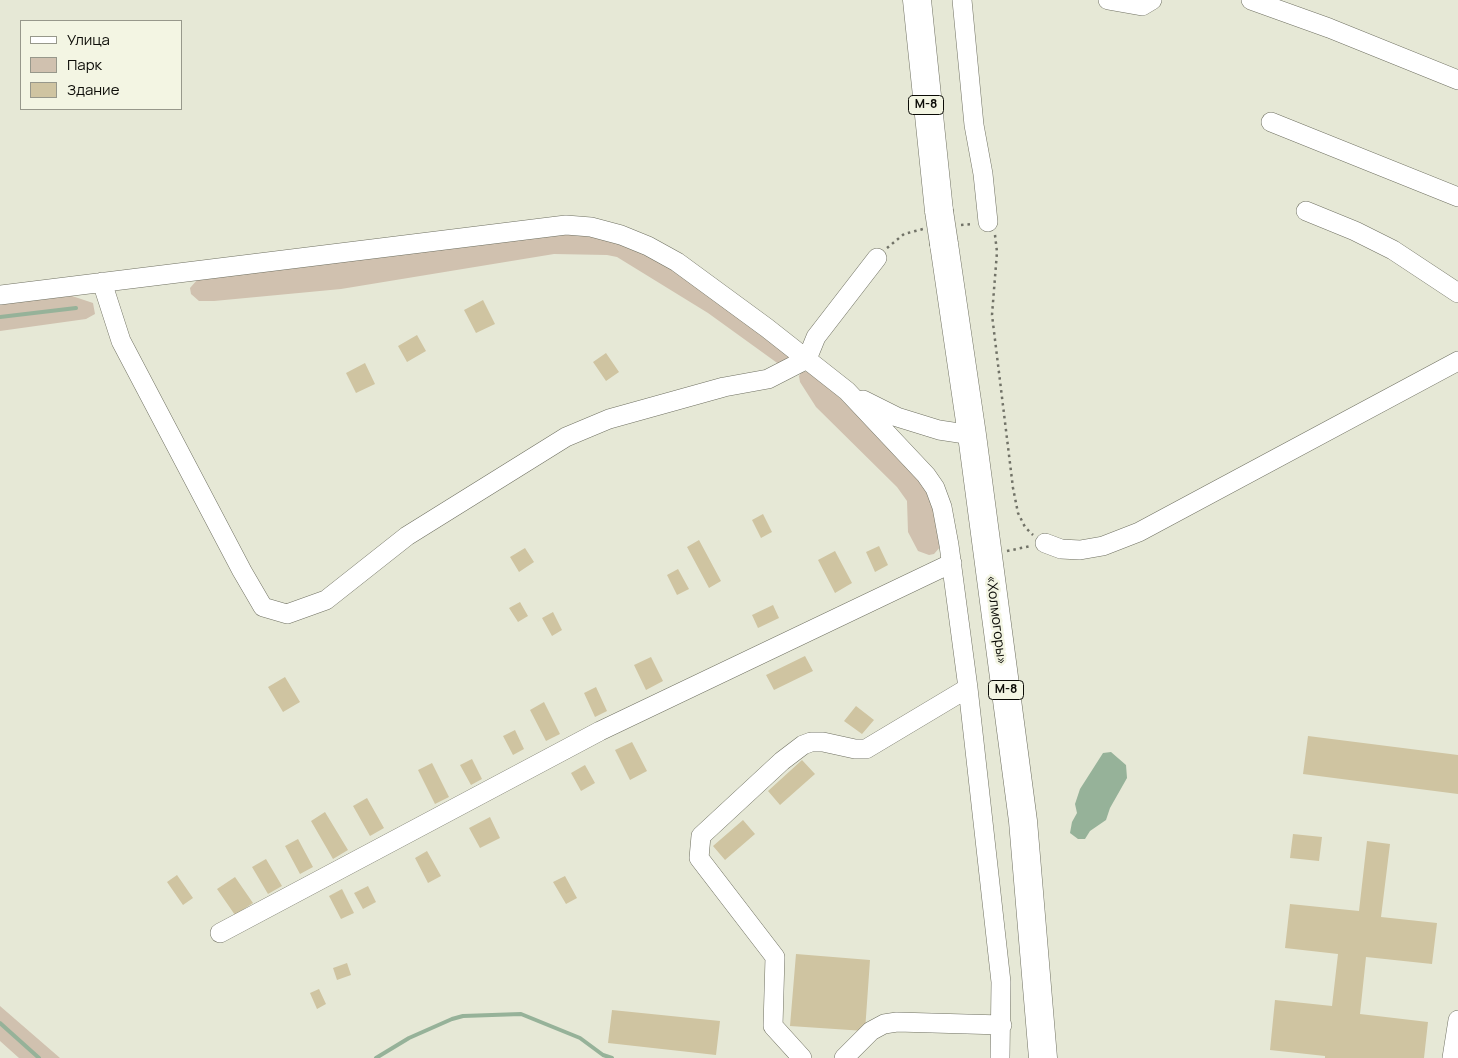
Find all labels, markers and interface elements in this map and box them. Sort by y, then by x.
legend [20,20,182,110]
text: Улица [67,29,110,50]
text: Парк [67,54,102,75]
text: Здание [67,79,119,100]
road number: М-8 [908,96,944,114]
street label: «Холмогоры» [982,574,1010,666]
road number: М-8 [988,680,1024,700]

